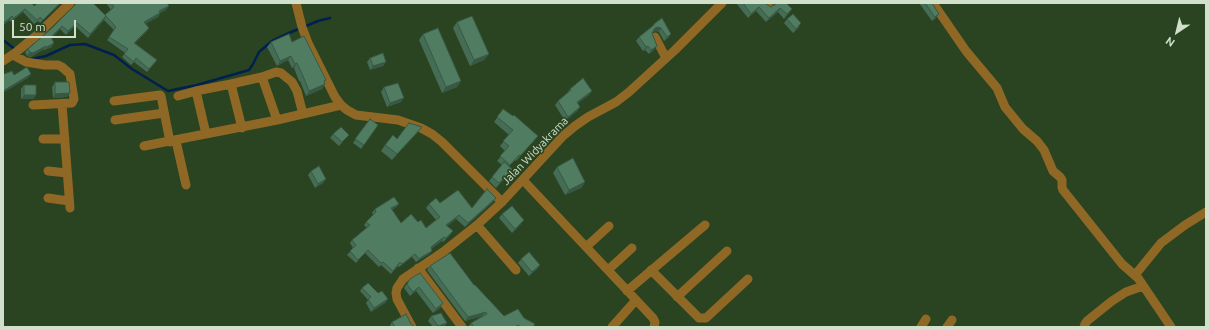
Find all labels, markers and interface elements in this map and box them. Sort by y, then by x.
scale bar [14,12,78,38]
north arrow [1157,12,1197,52]
text: 50 m [19,20,46,33]
text: N [1163,35,1177,49]
street label: Jalan Widyakrama [499,114,571,188]

